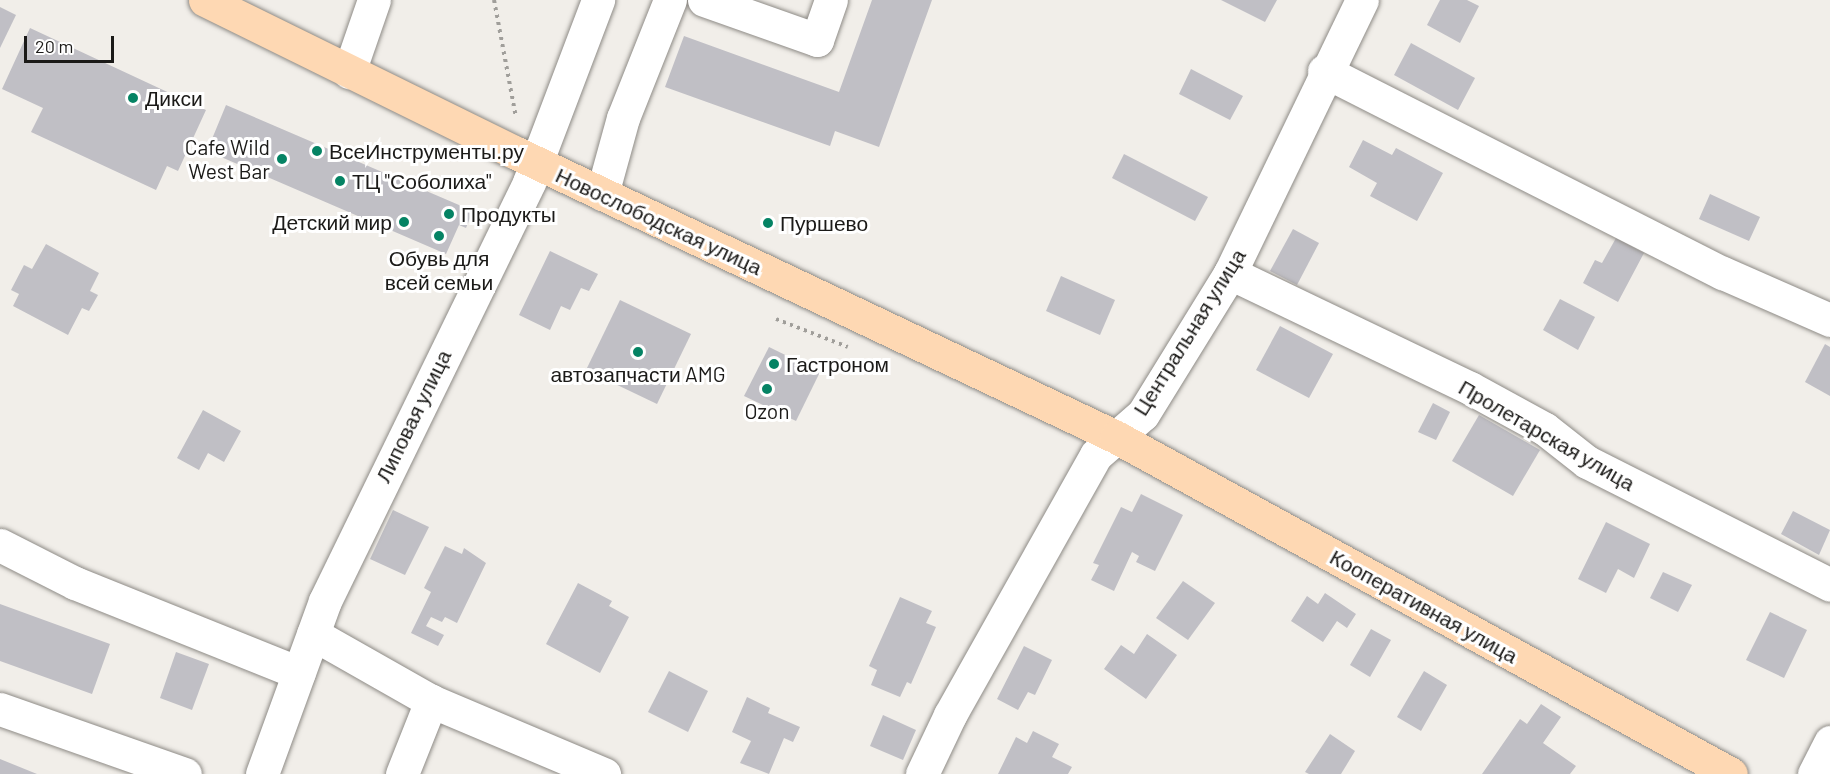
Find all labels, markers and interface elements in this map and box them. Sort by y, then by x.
scale bar [27,24,117,62]
text: 20 m [35,35,73,57]
place label: Дикси [145,85,203,111]
marker: Дикси [126,91,140,105]
place label: Cafe Wild West Bar [185,134,270,184]
place label: ВсеИнструменты.ру [329,138,524,164]
marker: ВсеИнструменты.ру [310,144,324,158]
marker: Cafe Wild West Bar [275,152,289,166]
street label: Новослободская улица [552,162,766,280]
place label: ТЦ "Соболиха" [352,168,492,194]
marker: ТЦ "Соболиха" [333,174,347,188]
place label: Продукты [461,201,556,227]
marker: Продукты [442,207,456,221]
place label: Детский мир [272,209,392,235]
place label: Пуршево [780,210,868,236]
marker: Детский мир [397,215,411,229]
marker: Пуршево [761,216,775,230]
marker: Обувь для всей семьи [432,229,446,243]
street label: Центральная улица [1128,244,1250,420]
place label: Обувь для всей семьи [385,245,493,295]
marker: автозапчасти AMG [631,345,645,359]
street label: Липовая улица [370,346,456,486]
place label: Гастроном [786,351,889,377]
marker: Гастроном [767,357,781,371]
place label: автозапчасти AMG [550,361,726,387]
street label: Пролетарская улица [1454,374,1640,496]
marker: Ozon [760,382,774,396]
place label: Ozon [744,398,790,424]
street label: Кооперативная улица [1326,544,1522,668]

